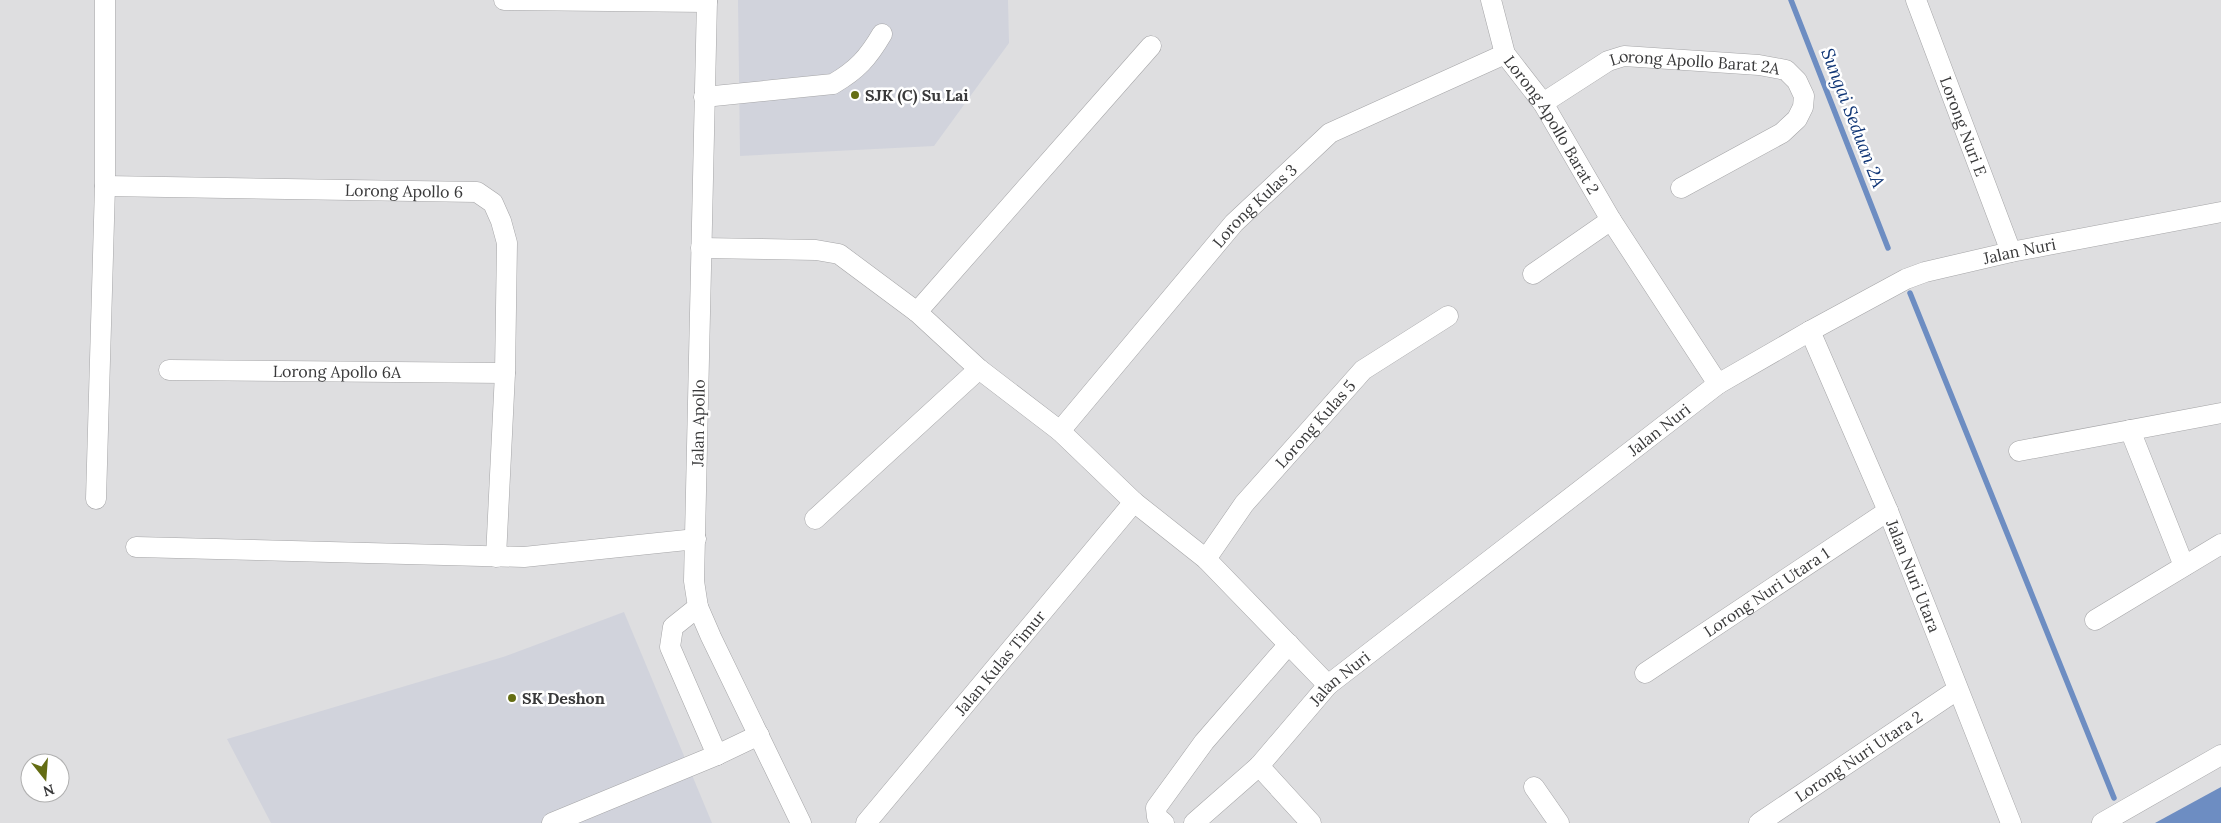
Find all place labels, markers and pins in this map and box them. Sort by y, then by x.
place label: SJK (C) Su Lai [865,85,969,106]
marker: SJK (C) Su Lai [849,89,861,101]
place label: SK Deshon [522,688,605,708]
marker: SK Deshon [506,692,518,704]

